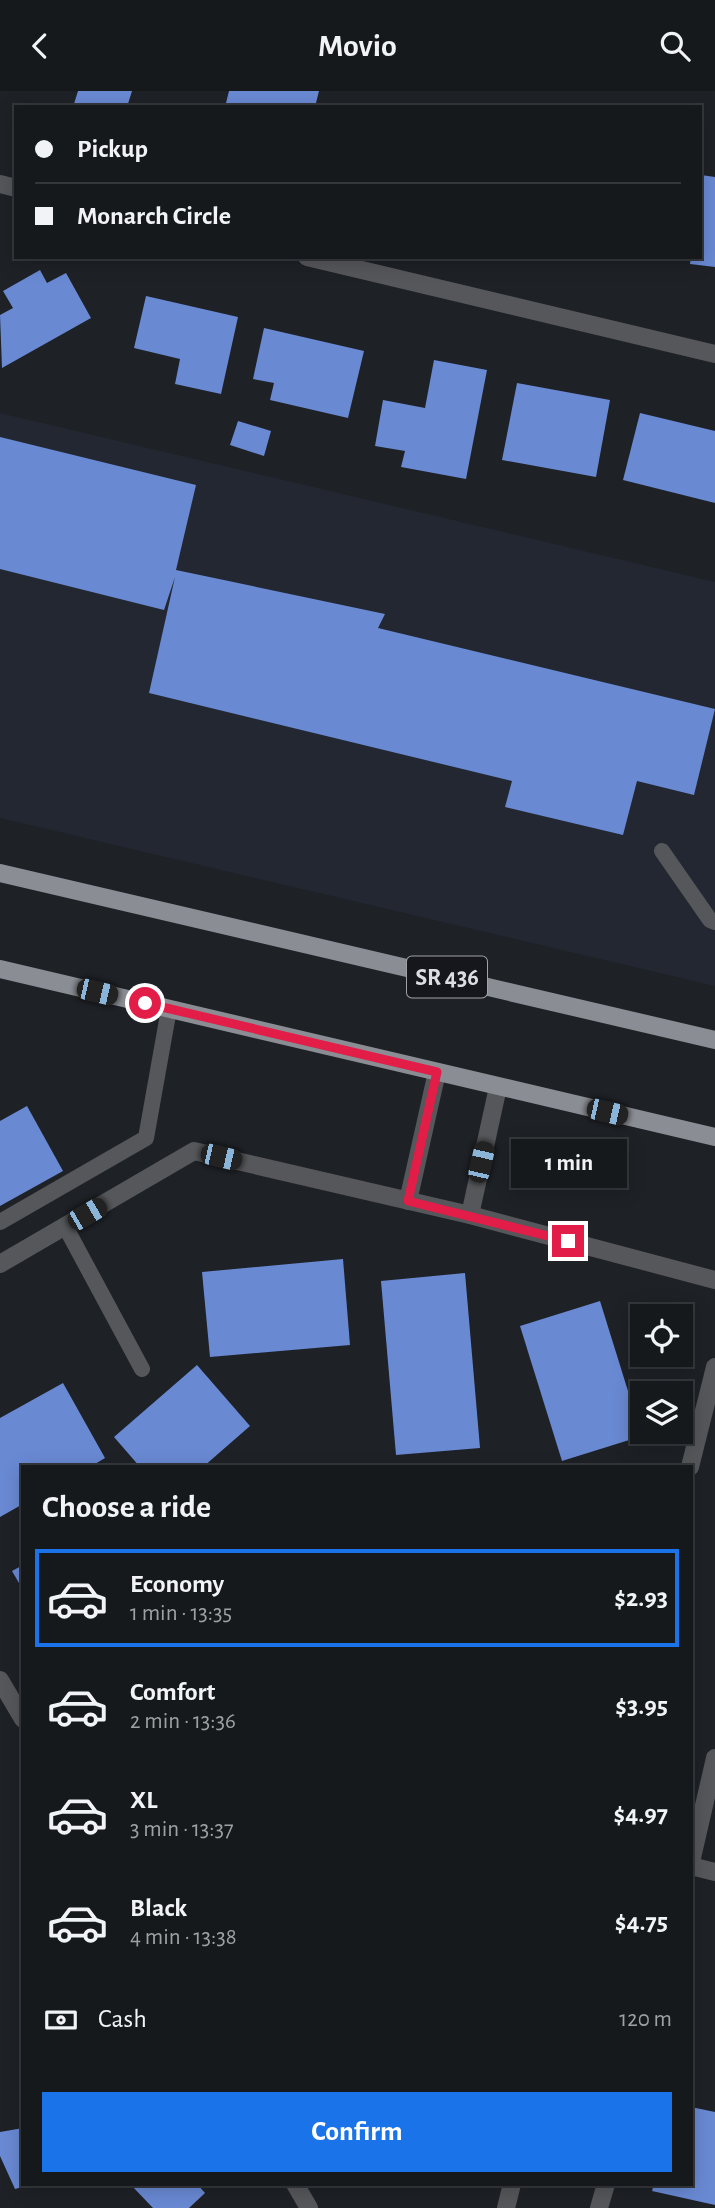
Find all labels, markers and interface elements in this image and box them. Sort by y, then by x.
icon: back [21,27,59,65]
icon: search [656,27,694,65]
text: Movio [318,30,397,62]
text: Pickup [77,136,148,162]
text: Monarch Circle [77,203,231,229]
road number: SR 436 [407,957,487,997]
car [75,977,120,1007]
route start [129,987,161,1019]
car [585,1097,630,1127]
car [467,1139,496,1185]
callout: 1 min [510,1139,626,1189]
car [199,1142,244,1172]
text: 1 min [545,1152,593,1175]
car [64,1194,111,1234]
route end [552,1225,584,1257]
map controls [630,1304,693,1444]
button: locate [630,1304,693,1367]
button: layers [630,1381,693,1444]
text: Choose a ride [42,1491,211,1523]
icon: car [46,1567,109,1630]
text: Economy [130,1571,224,1597]
text: $2.93 [614,1585,668,1611]
text: 1 min · 13:35 [130,1602,232,1625]
icon: car [46,1675,109,1738]
text: Comfort [130,1679,215,1705]
text: $3.95 [615,1693,668,1719]
text: 2 min · 13:36 [130,1710,236,1733]
icon: car [46,1783,109,1846]
text: XL [130,1787,157,1813]
text: $4.97 [613,1801,668,1827]
text: 3 min · 13:37 [130,1818,234,1841]
icon: car [46,1891,109,1954]
text: Black [130,1895,187,1921]
text: $4.75 [615,1909,668,1935]
text: 4 min · 13:38 [130,1926,237,1949]
icon: cash [42,2001,80,2039]
text: Cash [98,2006,147,2032]
text: 120 m [619,2008,672,2031]
button: Confirm [42,2092,672,2172]

